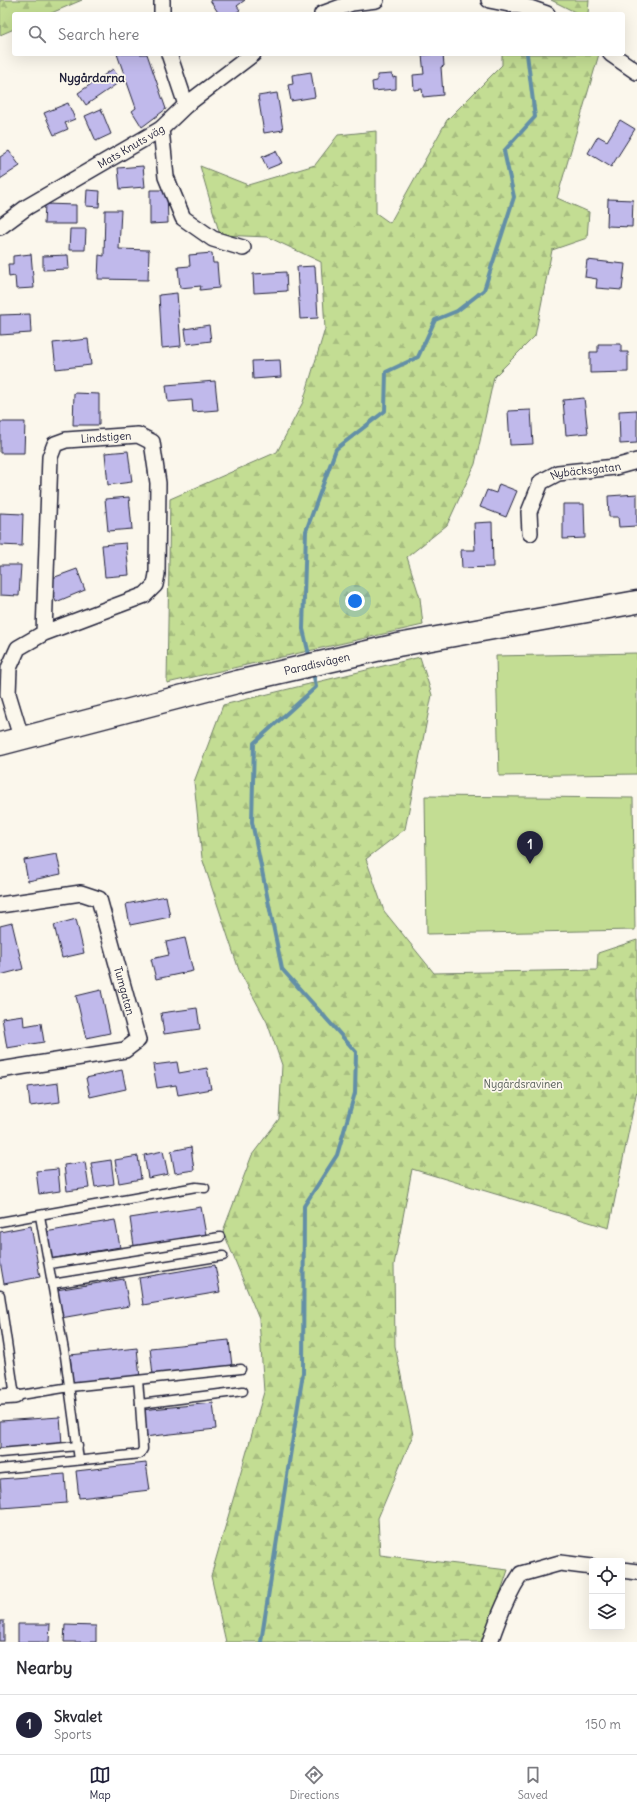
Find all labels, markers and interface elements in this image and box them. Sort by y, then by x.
search box [12,12,625,56]
icon: search [26,23,48,45]
text: Search here [58,25,139,44]
district label: Nygårdarna [59,70,125,86]
street label: Mats Knuts väg [95,121,167,171]
street label: Lindstigen [80,428,132,446]
street label: Nybäcksgatan [548,459,622,483]
your location [345,591,365,611]
street label: Paradisvägen [283,649,351,678]
pin: 1 [517,831,543,864]
street label: Tumgatan [111,965,138,1017]
park label: Nygårdsravinen [483,1077,563,1091]
map controls [589,1558,625,1630]
button: locate [589,1558,625,1594]
button: layers [589,1594,625,1630]
text: Nearby [16,1657,72,1679]
text: Skvalet [54,1707,102,1726]
text: 1 [26,1716,32,1733]
text: 150 m [585,1716,621,1733]
text: Sports [54,1726,92,1743]
tab: Map [89,1764,111,1802]
tab: Directions [290,1764,339,1802]
tab: Saved [518,1764,548,1802]

